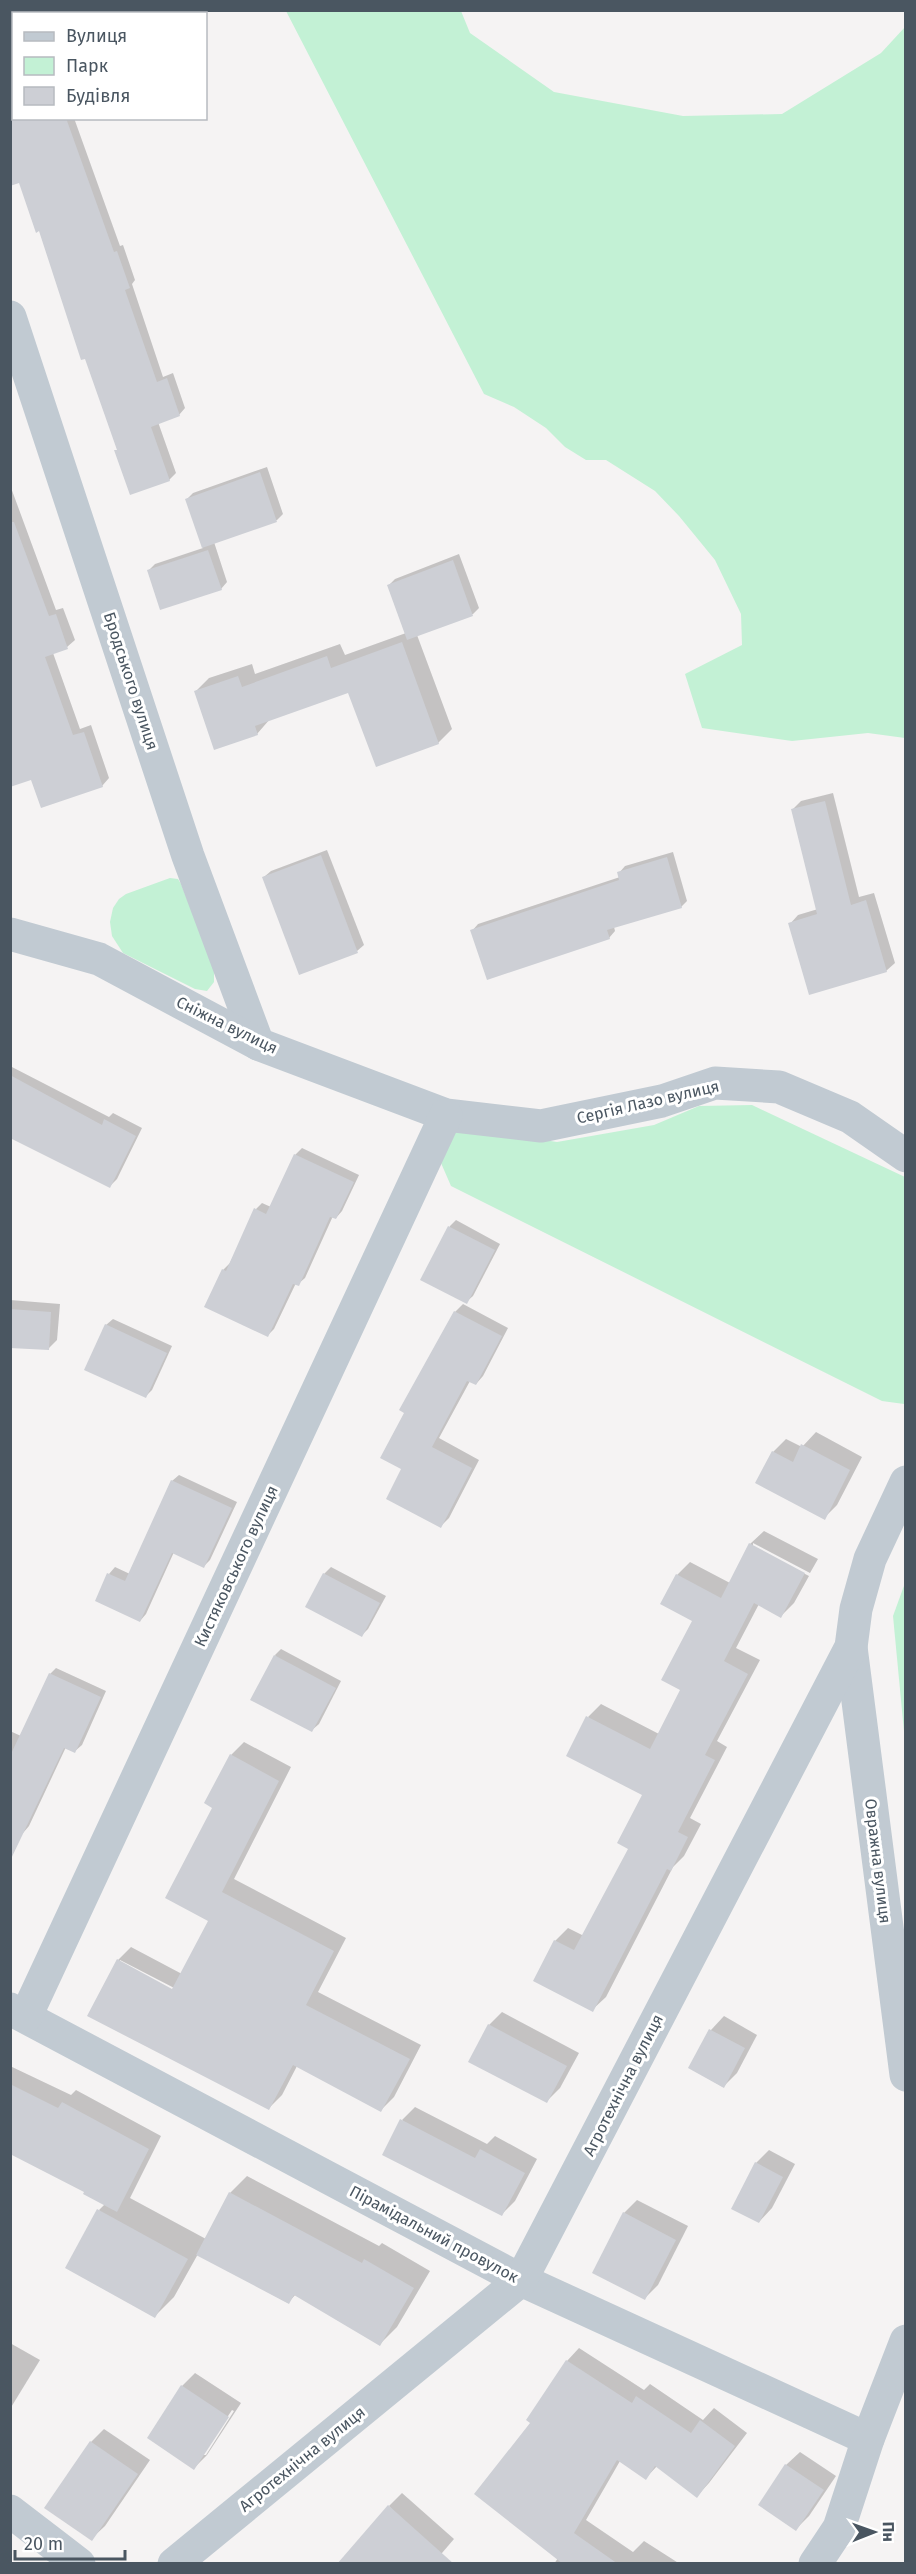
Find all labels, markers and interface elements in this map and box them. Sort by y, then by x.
legend [12,12,207,120]
text: Вулиця [66,25,127,47]
text: Парк [66,55,109,77]
text: Будівля [66,85,130,107]
street label: Бродського вулиця [100,610,162,752]
street label: Сніжна вулиця [173,992,281,1058]
street label: Сергія Лазо вулиця [575,1076,721,1128]
street label: Кистяковського вулиця [190,1482,282,1650]
street label: Овражна вулиця [861,1798,895,1924]
street label: Агротехнічна вулиця [579,2011,667,2159]
street label: Пірамідальний провулок [346,2181,522,2287]
street label: Агротехнічна вулиця [235,2402,369,2516]
north arrow [844,2502,904,2562]
text: Пн [879,2522,898,2542]
scale bar [15,2523,124,2561]
text: 20 m [24,2533,63,2555]

